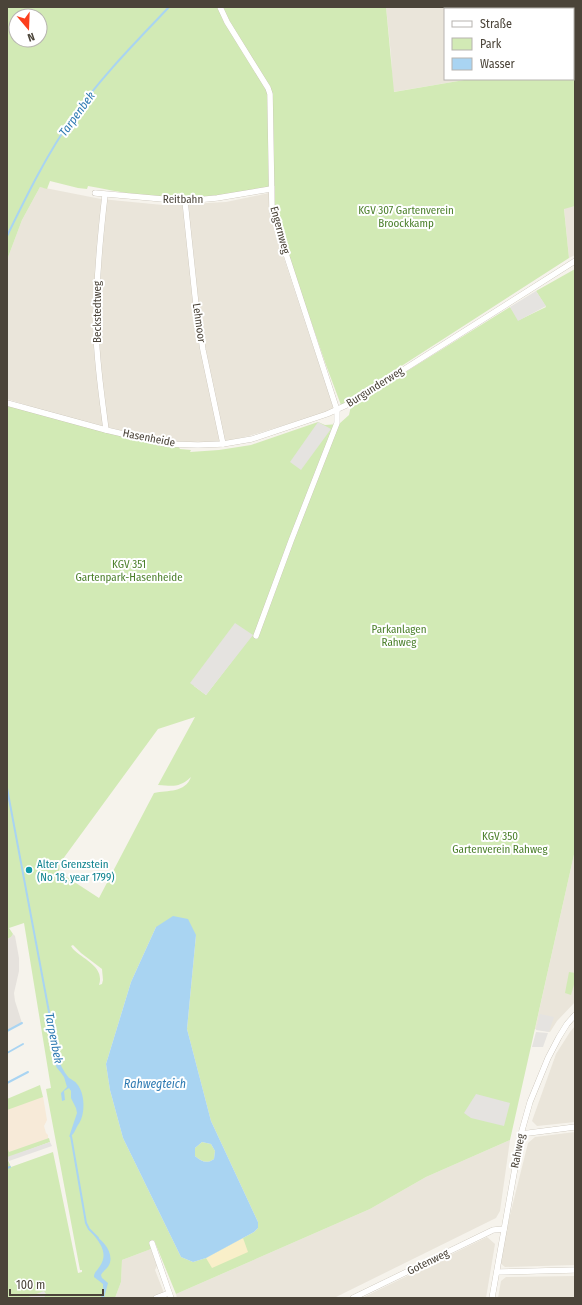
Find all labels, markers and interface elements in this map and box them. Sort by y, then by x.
north arrow [8,8,48,48]
legend [444,8,574,80]
text: Straße [480,17,512,31]
text: N [26,30,36,44]
text: Park [480,37,502,51]
text: Wasser [480,57,515,71]
water label: Tarpenbek [56,89,98,139]
street label: Reitbahn [163,193,203,206]
park label: KGV 307 Gartenverein Broockkamp [358,204,454,230]
street label: Engernweg [267,205,293,256]
street label: Beckstedtweg [91,280,104,343]
street label: Lehmoor [190,302,208,344]
street label: Burgunderweg [344,364,407,410]
street label: Hasenheide [122,427,176,449]
park label: KGV 351 Gartenpark-Hasenheide [75,558,183,584]
park label: Parkanlagen Rahweg [372,623,426,649]
park label: KGV 350 Gartenverein Rahweg [452,830,549,856]
place label: Alter Grenzstein (No 18, year 1799) [37,858,115,884]
marker: Alter Grenzstein (No 18, year 1799) [24,865,34,875]
water label: Tarpenbek [42,1011,66,1065]
water label: Rahwegteich [124,1077,186,1091]
street label: Rahweg [508,1132,528,1169]
street label: Gotenweg [405,1246,452,1278]
scale bar [10,1271,103,1297]
text: 100 m [16,1278,45,1292]

